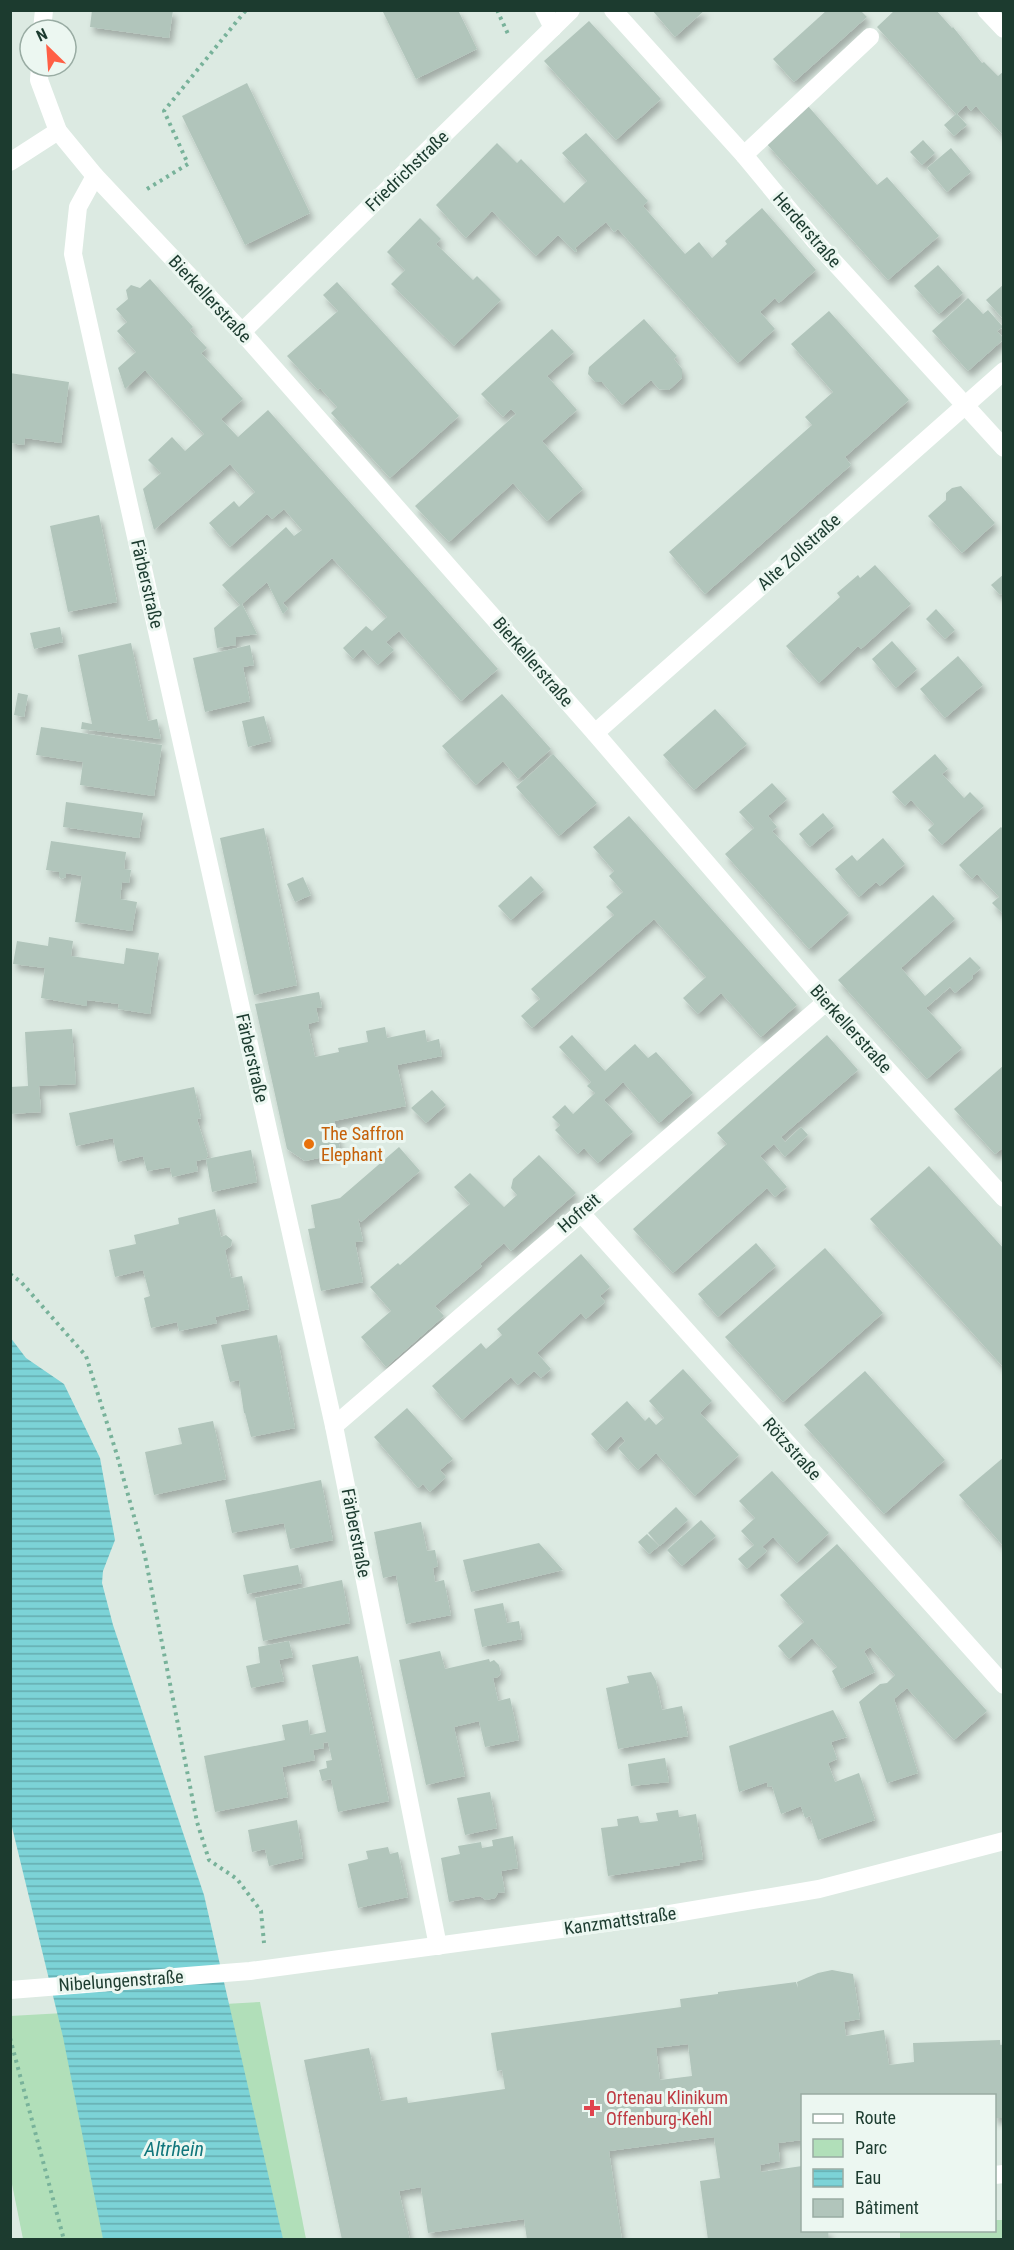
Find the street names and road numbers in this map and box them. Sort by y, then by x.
street label: Friedrichstraße [361,126,452,215]
street label: Herderstraße [769,188,846,272]
street label: Bierkellerstraße [165,251,256,347]
street label: Alte Zollstraße [753,509,844,594]
street label: Färberstraße [127,537,168,630]
street label: Bierkellerstraße [489,613,578,711]
street label: Bierkellerstraße [806,980,896,1077]
street label: Färberstraße [232,1011,273,1104]
street label: Hofreit [553,1189,604,1237]
street label: Rötzstraße [759,1413,826,1484]
street label: Färberstraße [338,1487,375,1579]
street label: Kanzmattstraße [563,1902,677,1939]
street label: Nibelungenstraße [58,1966,184,1995]

